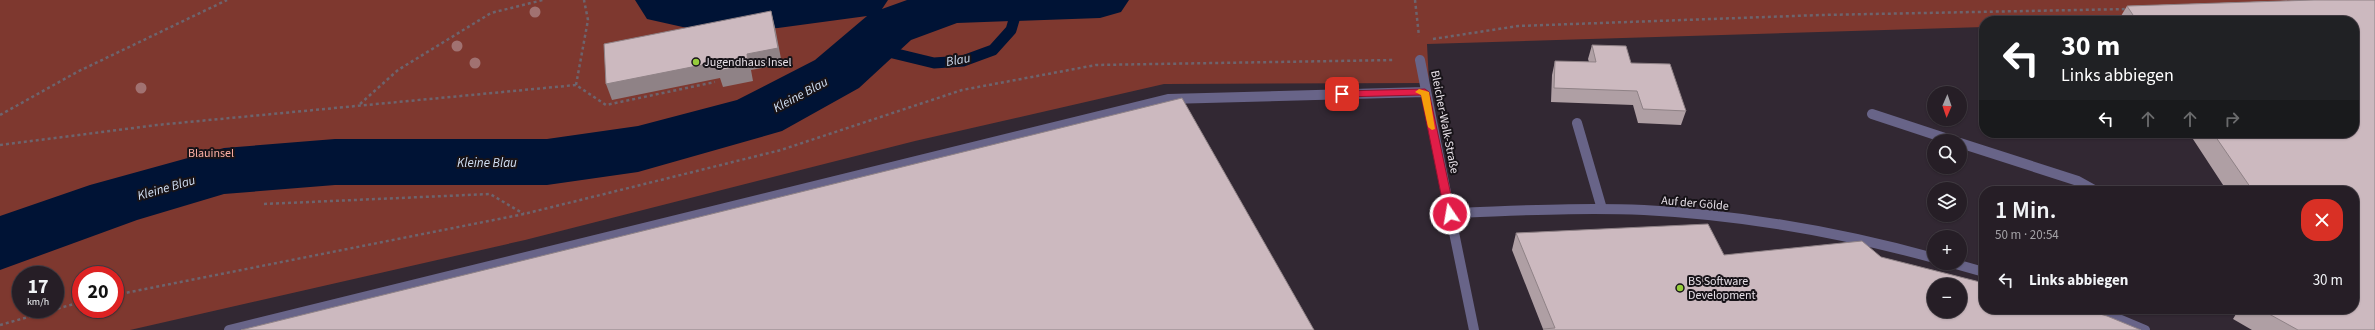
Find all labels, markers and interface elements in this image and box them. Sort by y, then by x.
text: 30 m [2061,26,2120,66]
icon: left [1995,32,2047,84]
water label: Blau [945,49,972,71]
place label: Jugendhaus Insel [704,54,792,71]
marker: Jugendhaus Insel [691,57,701,67]
text: Links abbiegen [2061,63,2174,88]
street label: Bleicher-Walk-Straße [1426,69,1463,175]
water label: Kleine Blau [770,73,831,117]
pin [1325,77,1359,111]
icon: arrive [1331,83,1353,105]
north arrow [1927,86,1967,126]
map controls [1927,86,1967,318]
icon: left [2095,108,2117,130]
icon: ahead [2137,108,2159,130]
icon: ahead [2179,108,2201,130]
icon: right [2221,108,2243,130]
button: search [1927,134,1967,174]
park label: Blauinsel [188,145,234,162]
water label: Kleine Blau [457,154,517,172]
water label: Kleine Blau [135,171,198,205]
button: layers [1927,182,1967,222]
street label: Auf der Gölde [1661,192,1729,215]
position arrow [1429,193,1471,235]
text: 1 Min. [1995,193,2056,228]
button: close [2301,199,2343,241]
text: 50 m · 20:54 [1995,226,2059,244]
button: + [1927,230,1967,270]
speed limit sign: 20 [72,266,124,318]
icon: left [1995,269,2017,291]
text: Links abbiegen [2029,270,2128,291]
text: 30 m [2313,270,2343,291]
text: 17 [27,273,49,301]
place label: BS Software Development [1688,273,1756,304]
button: − [1927,278,1967,318]
marker: BS Software Development [1675,283,1685,293]
text: km/h [27,295,49,309]

